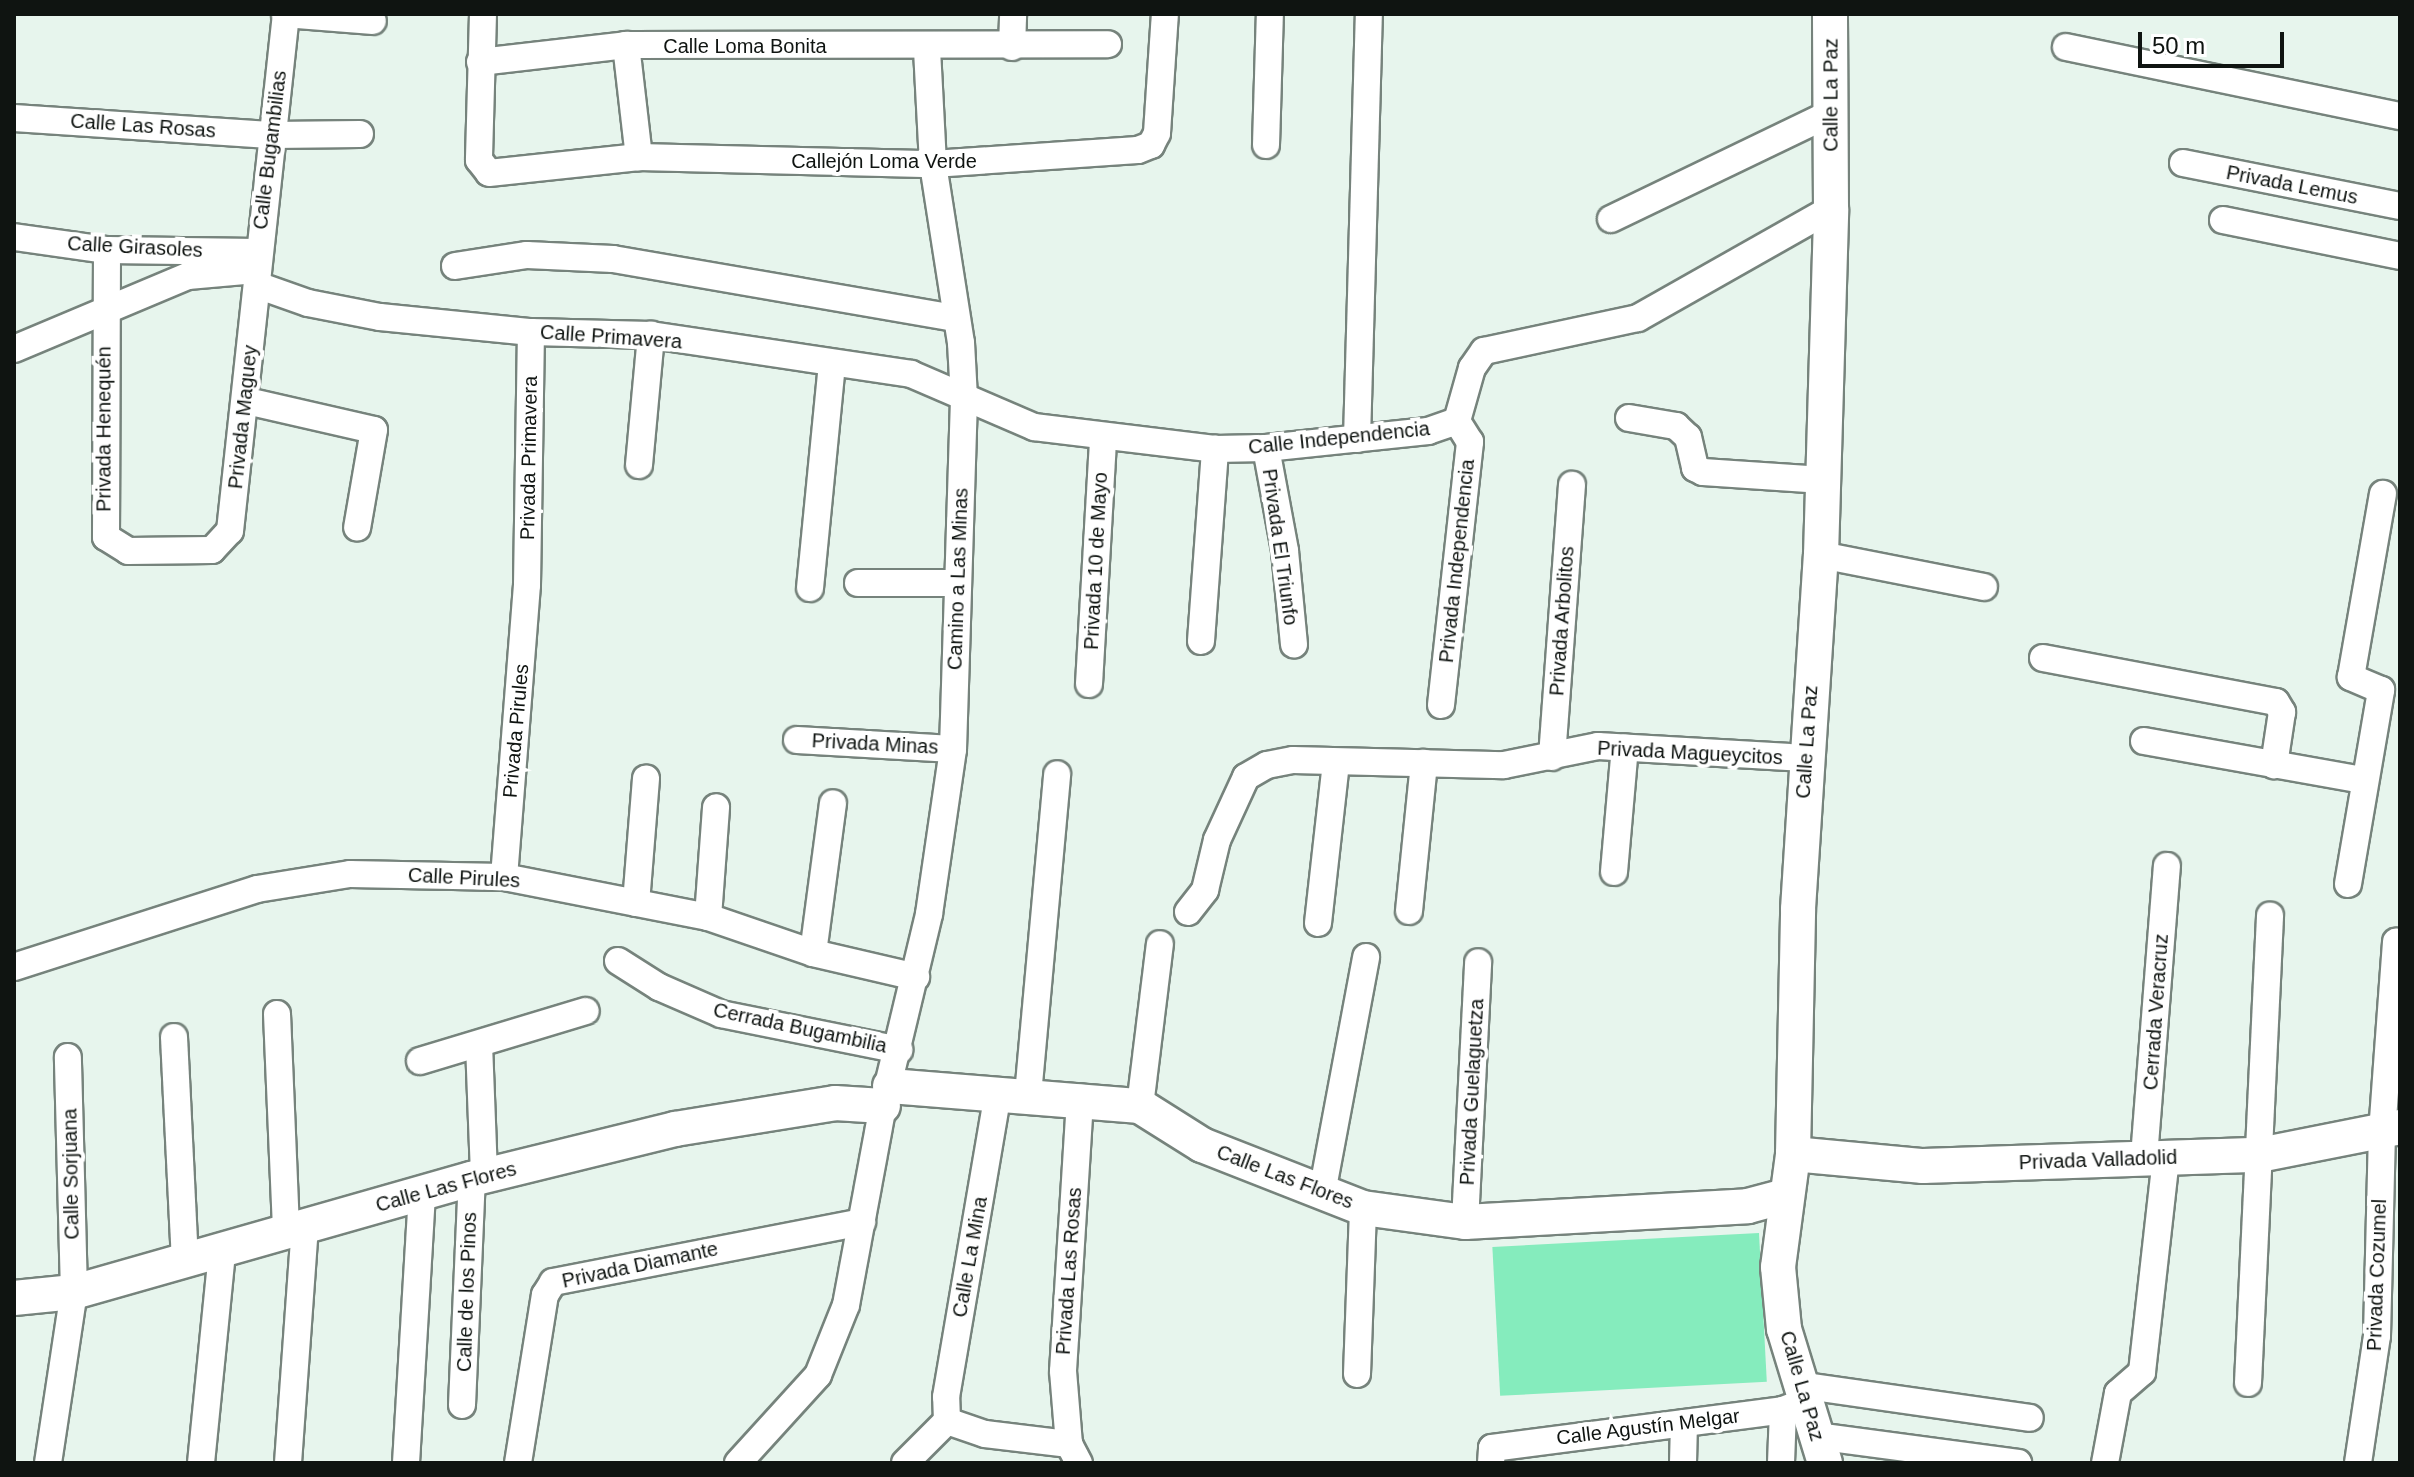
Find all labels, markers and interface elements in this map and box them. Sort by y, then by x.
scale bar [2142,16,2288,66]
text: 50 m [2152,32,2205,59]
street label: Calle Loma Bonita [663,34,827,58]
street label: Calle La Paz [1819,38,1843,152]
street label: Calle Bugambilias [248,69,292,231]
street label: Calle Las Rosas [70,109,216,143]
street label: Callejón Loma Verde [791,149,977,173]
street label: Privada Lemus [2224,160,2360,210]
street label: Calle Girasoles [67,231,203,263]
street label: Calle Primavera [539,320,683,354]
street label: Privada Maguey [224,344,262,490]
street label: Privada Henequén [92,346,116,512]
street label: Privada Primavera [516,376,542,540]
street label: Calle Independencia [1247,417,1431,459]
street label: Privada Independencia [1434,458,1480,664]
street label: Privada El Triunfo [1257,467,1303,627]
street label: Privada 10 de Mayo [1079,472,1113,650]
street label: Camino a Las Minas [943,487,973,671]
street label: Privada Arbolitos [1545,545,1579,697]
street label: Privada Pirules [498,663,534,799]
street label: Calle La Paz [1791,685,1823,799]
street label: Privada Minas [811,729,939,759]
street label: Privada Magueycitos [1597,736,1783,770]
street label: Calle Pirules [407,863,521,893]
street label: Cerrada Veracruz [2139,933,2173,1091]
street label: Cerrada Bugambilia [711,998,889,1058]
street label: Privada Guelaguetza [1455,998,1489,1186]
street label: Calle Sorjuana [58,1108,84,1240]
street label: Calle Las Flores [1213,1140,1357,1214]
street label: Privada Valladolid [2018,1145,2178,1175]
street label: Calle Las Flores [373,1157,519,1217]
street label: Privada Las Rosas [1051,1186,1087,1356]
street label: Calle La Mina [948,1195,992,1319]
street label: Privada Cozumel [2362,1198,2392,1352]
street label: Calle de los Pinos [452,1212,482,1372]
street label: Privada Diamante [560,1237,720,1293]
street label: Calle La Paz [1775,1328,1829,1444]
street label: Calle Agustín Melgar [1554,1404,1742,1450]

